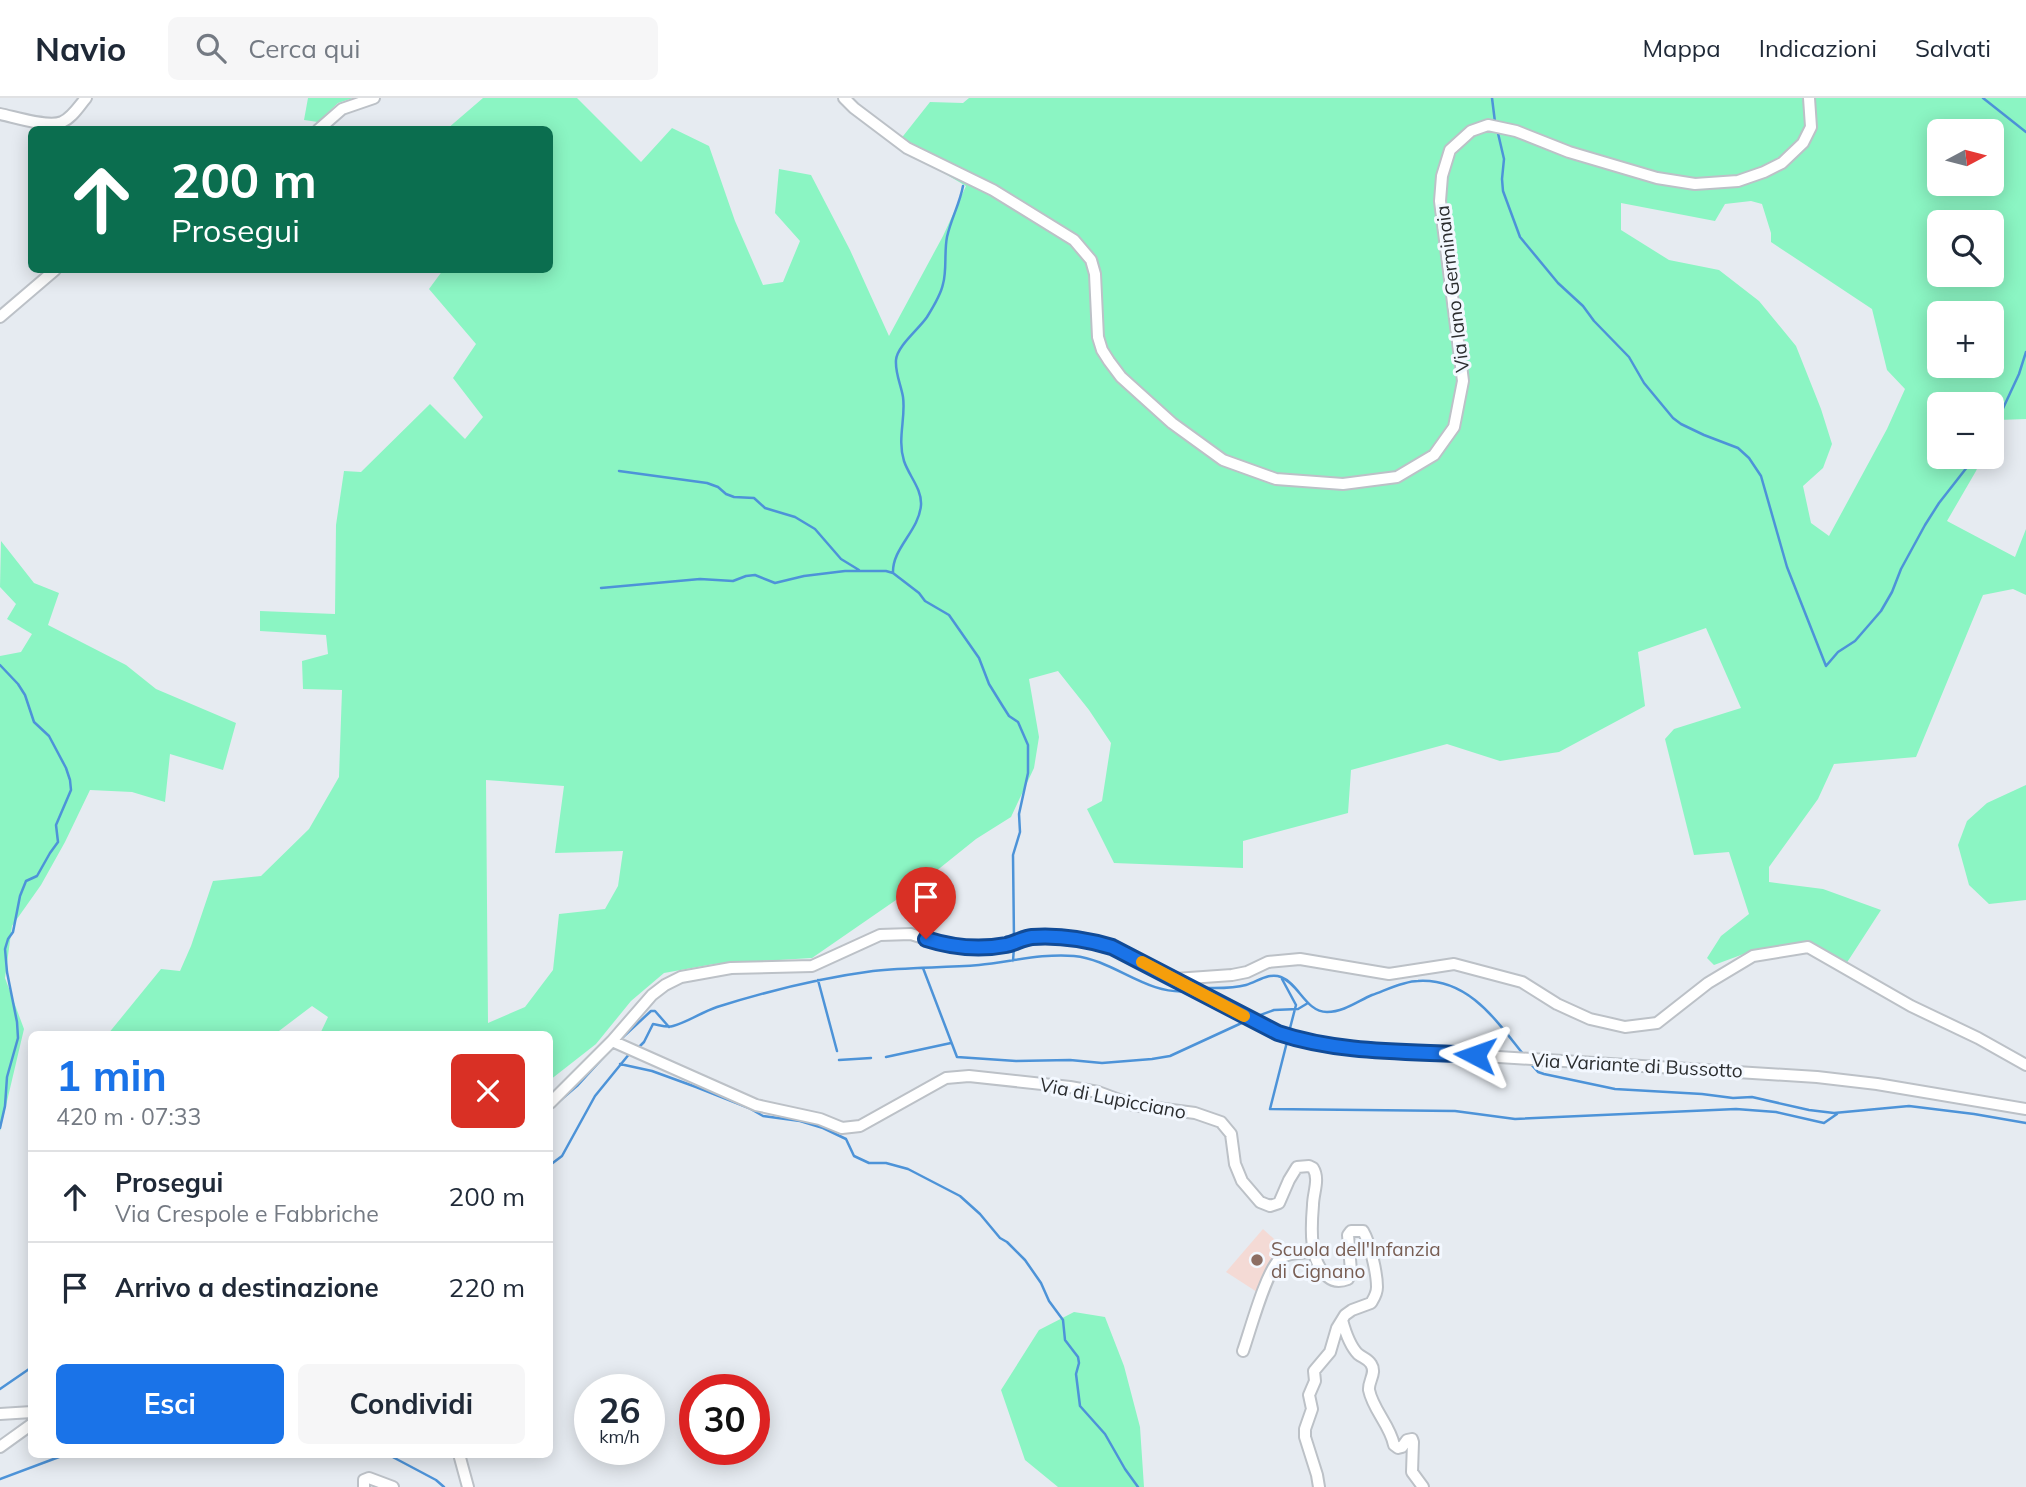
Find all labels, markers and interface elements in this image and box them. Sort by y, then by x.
search box [168,17,658,80]
text: Navio [35,28,126,69]
icon: search [192,29,230,67]
text: Cerca qui [248,32,361,65]
text: Mappa [1642,33,1721,63]
text: Indicazioni [1759,33,1877,63]
text: Salvati [1915,33,1991,63]
north arrow [1927,119,2004,196]
map controls [1927,119,2004,469]
text: 200 m [171,149,317,210]
icon: ahead [56,154,147,245]
street label: Via Iano Germinaia [1430,204,1474,374]
text: Prosegui [171,210,300,250]
button: search [1927,210,2004,287]
button: + [1927,301,2004,378]
button: − [1927,392,2004,469]
pin [896,867,956,939]
icon: arrive [907,878,945,916]
position arrow [1438,1018,1512,1092]
street label: Via Variante di Bussotto [1531,1047,1743,1083]
text: 1 min [56,1049,167,1102]
button: close [451,1054,525,1128]
street label: Via di Lupicciano [1038,1072,1188,1124]
text: 420 m · 07:33 [56,1102,201,1131]
text: Prosegui [115,1166,223,1199]
icon: ahead [56,1178,94,1216]
text: 200 m [449,1180,525,1213]
text: Via Crespole e Fabbriche [115,1199,379,1228]
place label: Scuola dell'Infanzia di Cignano [1271,1237,1441,1283]
marker: Scuola dell'Infanzia di Cignano [1249,1252,1265,1268]
icon: arrive [56,1269,94,1307]
text: Arrivo a destinazione [115,1271,379,1304]
text: 220 m [449,1271,525,1304]
button: Esci [56,1364,284,1444]
button: Condividi [298,1364,525,1444]
speed limit sign: 30 [679,1374,770,1465]
text: 26 [598,1388,641,1432]
text: km/h [599,1425,640,1448]

